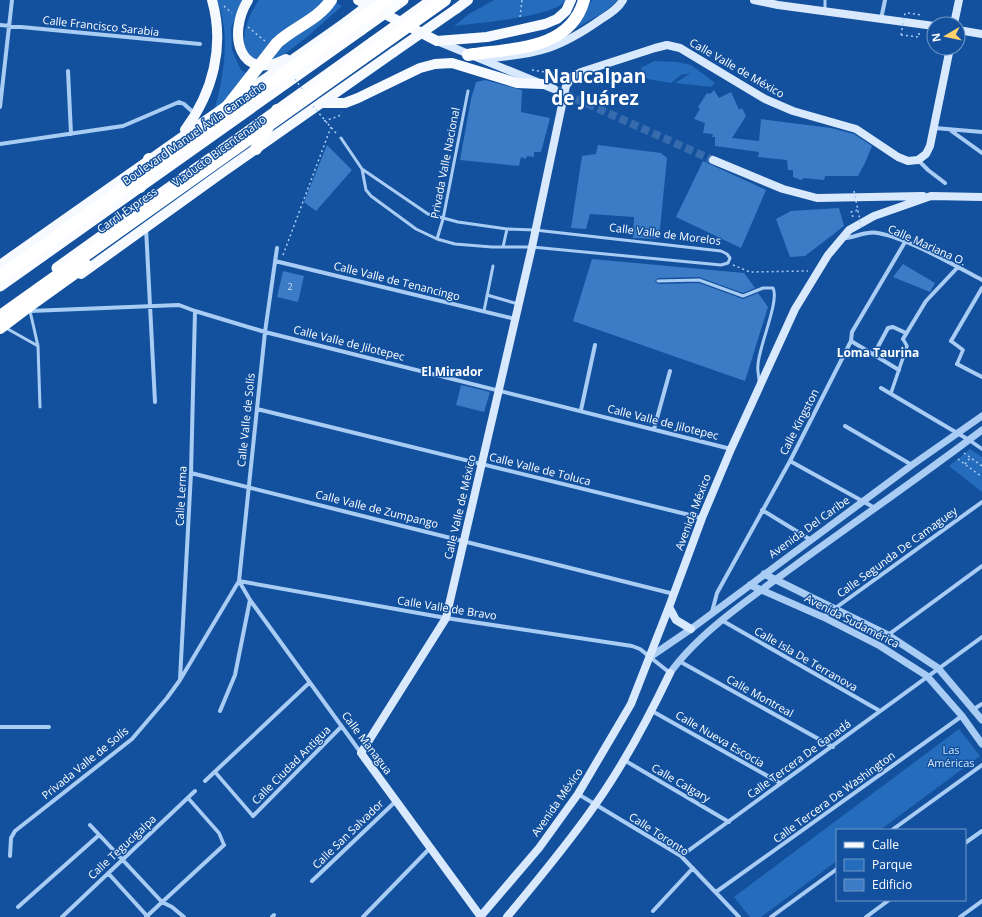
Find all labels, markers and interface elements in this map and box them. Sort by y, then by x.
street label: Calle Francisco Sarabia [42,12,160,39]
north arrow [926,16,966,56]
text: N [928,32,944,43]
street label: Calle Valle de México [687,34,788,101]
district label: Naucalpan de Juárez [544,63,646,111]
street label: Boulevard Manuel Ávila Camacho [119,77,269,188]
street label: Privada Valle Nacional [426,106,463,220]
street label: Viaducto Bicentenario [169,111,269,190]
street label: Carril Express [94,183,160,236]
street label: Calle Valle de Morelos [608,219,722,248]
street label: Calle Mariana O. [886,221,969,269]
street label: Calle Valle de Tenancingo [332,258,462,304]
house number: 2 [287,280,293,293]
street label: Calle Valle de Jilotepec [292,321,406,364]
district label: Loma Taurina [837,344,919,361]
district label: El Mirador [421,363,483,380]
street label: Calle Valle de Solís [233,372,258,468]
street label: Calle Kingston [775,386,822,457]
street label: Calle Valle de Jilotepec [606,400,720,443]
street label: Calle Valle de Toluca [488,449,593,488]
street label: Calle Valle de México [440,453,479,561]
street label: Calle Lerma [171,465,190,526]
street label: Avenida México [671,471,714,552]
street label: Calle Valle de Zumpango [314,486,440,531]
street label: Avenida Del Caribe [765,492,852,561]
street label: Calle Segunda De Camaguey [833,502,960,601]
street label: Avenida Sudamérica [802,590,902,651]
street label: Calle Valle de Bravo [396,592,498,623]
street label: Calle Isla De Terranova [752,623,861,694]
street label: Calle Montreal [724,671,796,720]
street label: Calle Nueva Escocia [673,707,768,770]
street label: Calle Managua [339,708,396,777]
street label: Calle Tercera De Canadá [744,716,854,801]
street label: Calle Ciudad Antigua [248,722,333,807]
street label: Privada Valle de Solís [38,723,131,802]
park label: Las Américas [927,742,975,770]
street label: Calle Tercera De Washington [771,748,897,846]
street label: Calle Calgary [649,760,714,806]
street label: Avenida México [527,764,586,839]
street label: Calle San Salvador [309,795,387,872]
street label: Calle Toronto [626,809,692,859]
street label: Calle Tegucigalpa [84,811,159,882]
legend [836,829,966,901]
text: Parque [872,856,912,873]
text: Edificio [872,876,912,893]

